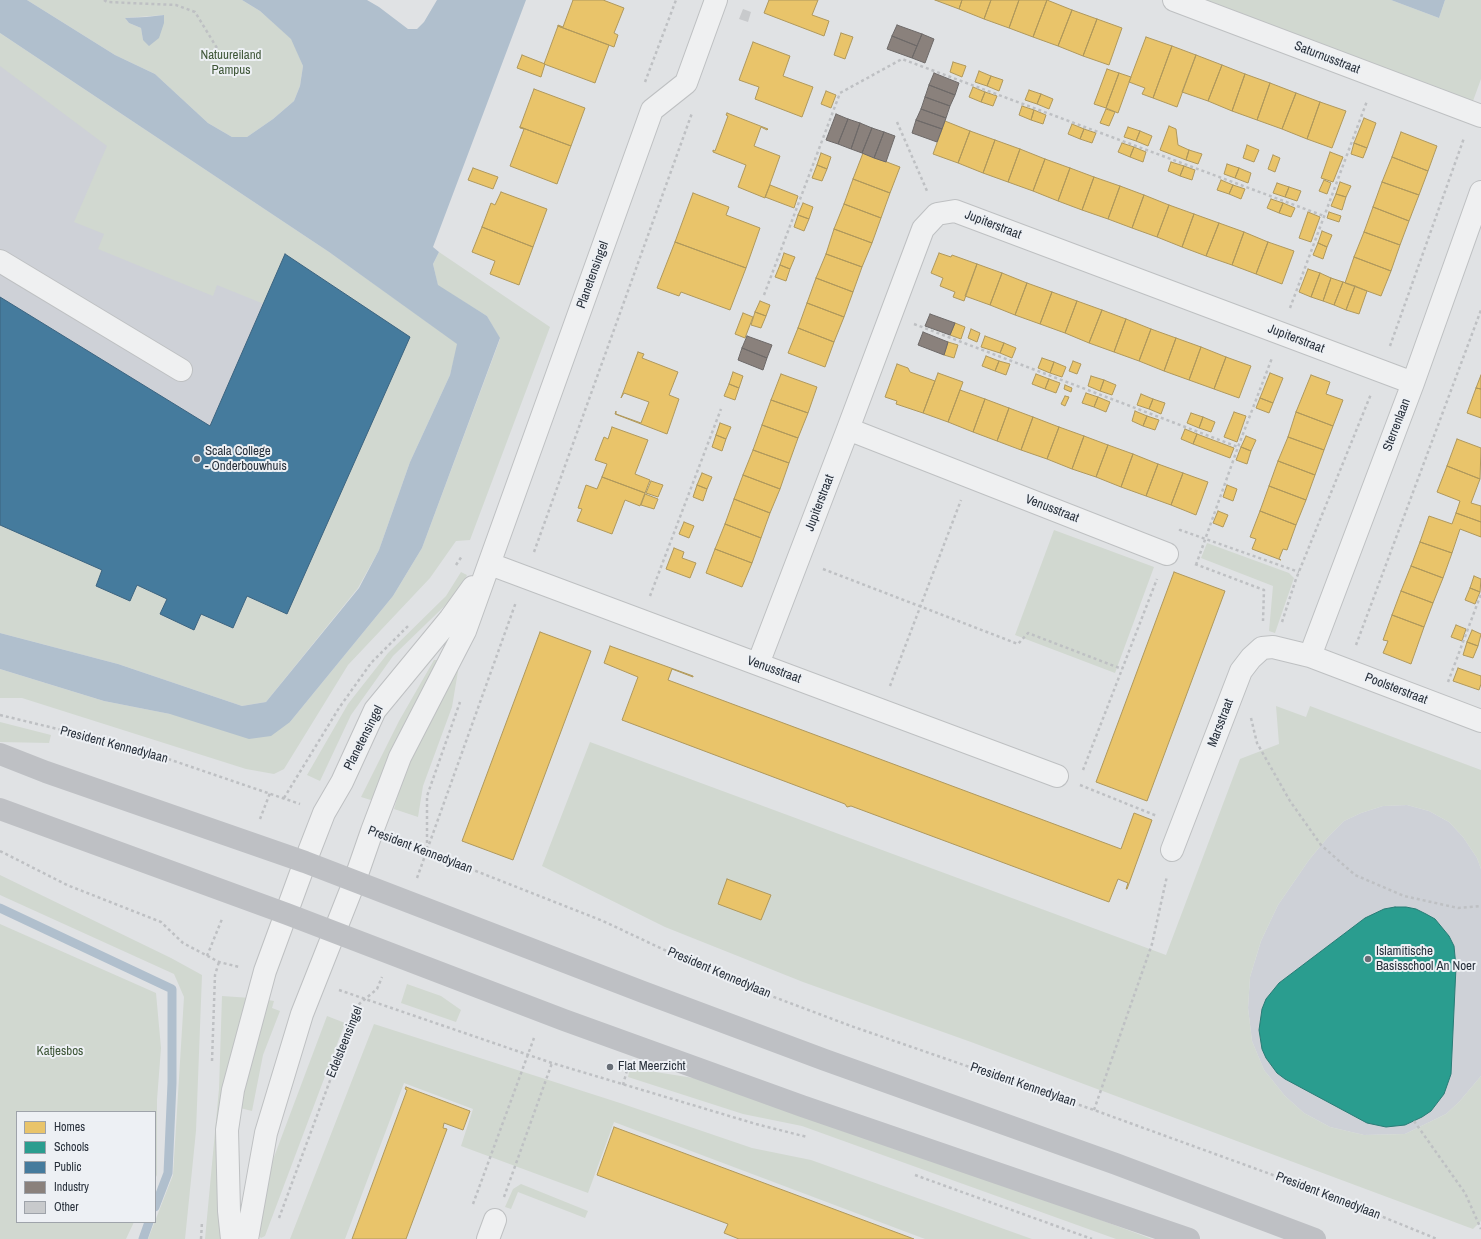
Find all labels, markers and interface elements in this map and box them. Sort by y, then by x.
street label: Saturnusstraat [1292,38,1362,78]
park label: Natuureiland Pampus [200,48,262,79]
street label: Jupiterstraat [963,207,1023,243]
street label: Planetensingel [574,239,612,311]
street label: Jupiterstraat [1266,321,1326,357]
street label: Sterrenlaan [1380,396,1414,454]
place label: Scala College - Onderbouwhuis [205,444,287,475]
marker: Scala College - Onderbouwhuis [192,454,202,464]
street label: Jupiterstraat [802,473,838,533]
street label: Venusstraat [1023,492,1081,526]
street label: Venusstraat [745,653,803,687]
street label: Poolsterstraat [1363,670,1429,708]
street label: Marsstraat [1205,697,1237,749]
street label: Planetensingel [341,703,387,773]
street label: President Kennedylaan [58,723,170,767]
street label: President Kennedylaan [365,823,475,877]
street label: President Kennedylaan [665,944,773,1002]
place label: Islamitische Basisschool An Noer [1376,944,1476,975]
marker: Islamitische Basisschool An Noer [1363,954,1373,964]
street label: Edelsteensingel [324,1004,366,1080]
park label: Katjesbos [37,1044,83,1060]
place label: Flat Meerzicht [618,1059,686,1075]
street label: President Kennedylaan [968,1060,1078,1110]
marker: Flat Meerzicht [605,1062,615,1072]
legend [16,1111,156,1223]
text: Homes [54,1119,85,1135]
text: Schools [54,1139,89,1155]
text: Public [54,1159,81,1175]
street label: President Kennedylaan [1273,1169,1383,1223]
text: Industry [54,1179,89,1195]
text: Other [54,1199,79,1215]

